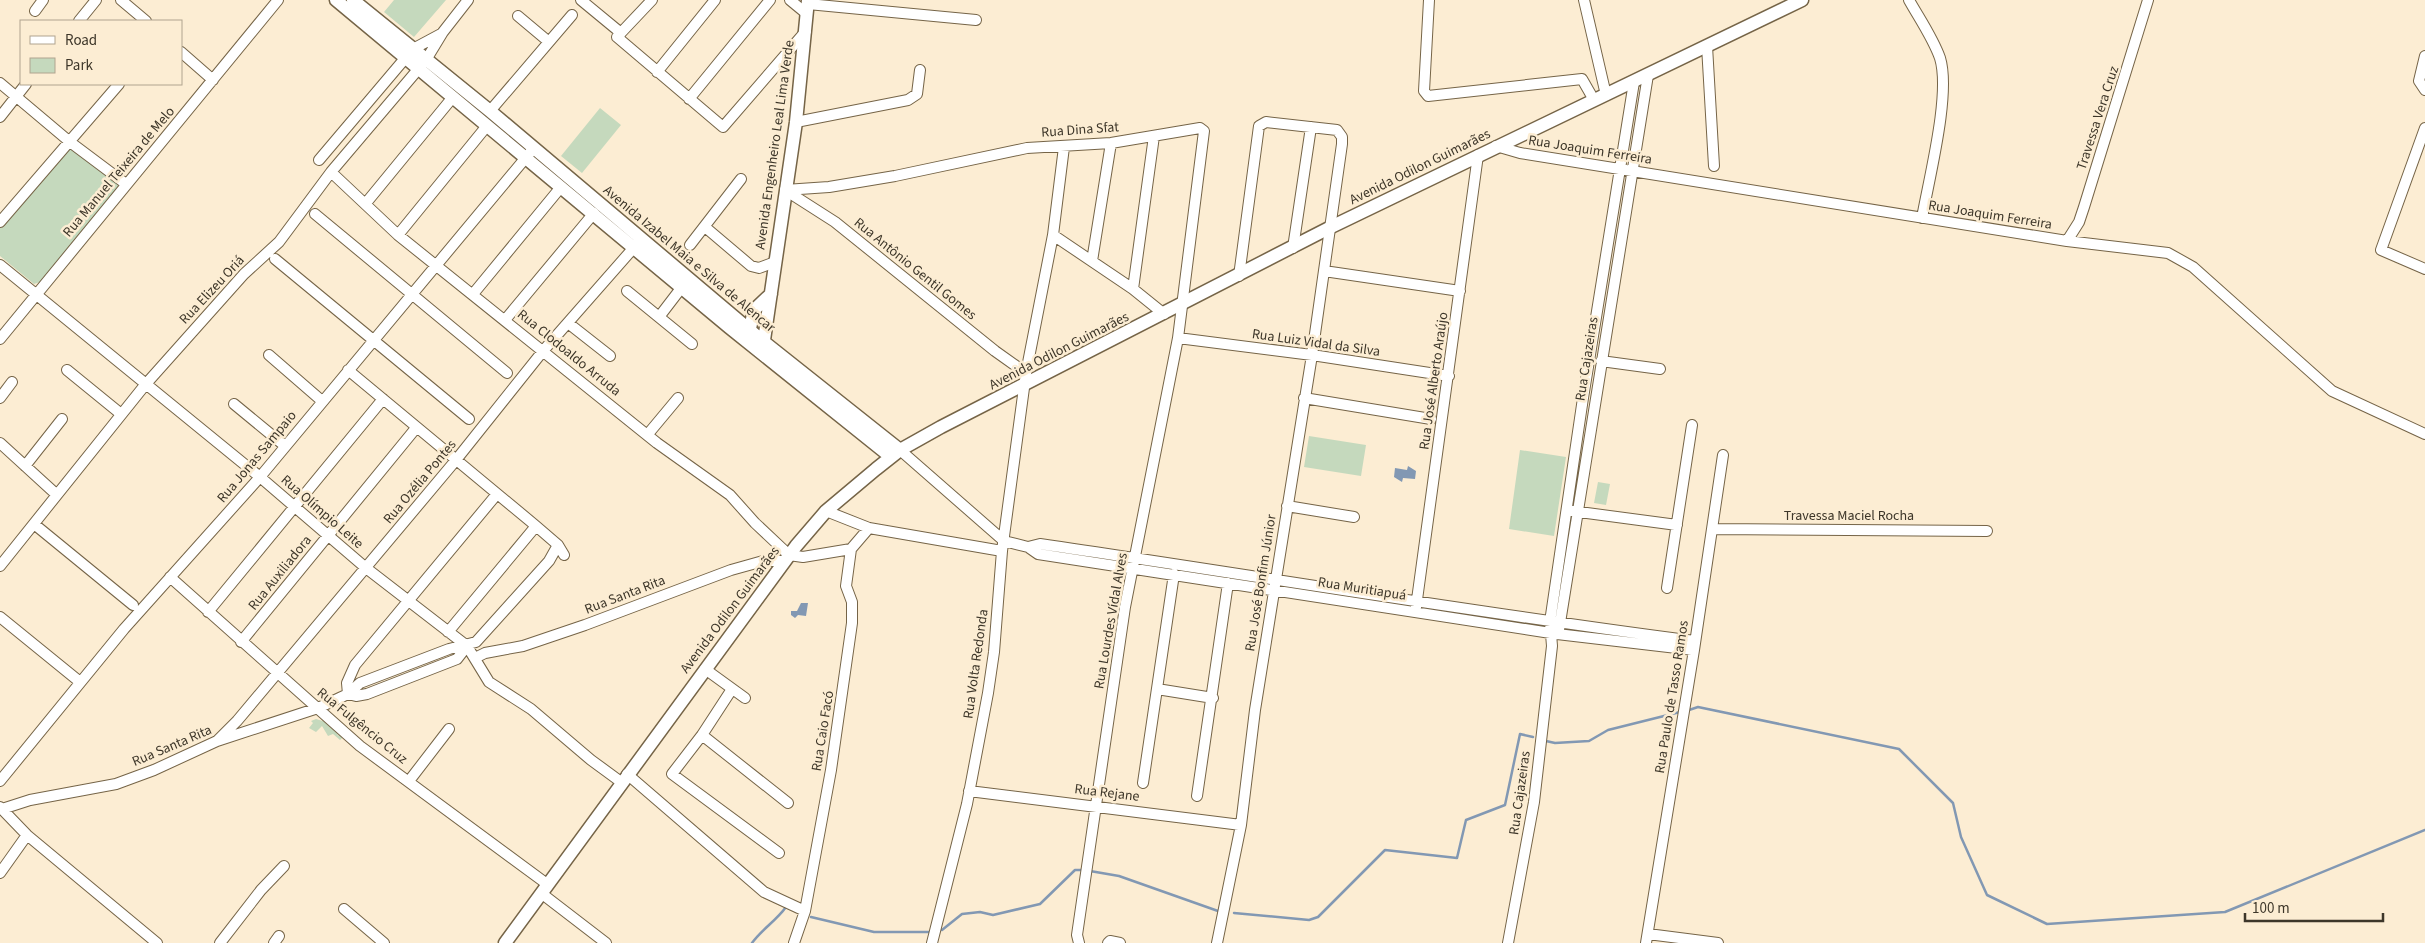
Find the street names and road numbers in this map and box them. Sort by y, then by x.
street label: Avenida Engenheiro Leal Lima Verde [750,39,800,251]
street label: Travessa Vera Cruz [2072,63,2124,173]
street label: Rua Manuel Teixeira de Melo [58,102,180,242]
street label: Rua Dina Sfat [1040,117,1120,143]
street label: Avenida Odilon Guimarães [1346,124,1494,210]
street label: Rua Joaquim Ferreira [1527,130,1653,170]
street label: Avenida Izabel Maia e Silva de Alencar [599,181,780,337]
street label: Rua Joaquim Ferreira [1927,195,2053,235]
street label: Rua Antônio Gentil Gomes [849,213,981,325]
street label: Rua Elizeu Oriá [175,251,249,329]
street label: Rua Clodoaldo Arruda [513,305,625,401]
street label: Avenida Odilon Guimarães [986,307,1133,395]
street label: Rua José Alberto Araújo [1414,311,1454,451]
street label: Rua Cajazeiras [1571,316,1604,402]
street label: Rua Luiz Vidal da Silva [1251,324,1381,362]
street label: Rua Jonas Sampaio [212,407,302,507]
street label: Rua Ozélia Pontes [379,435,461,528]
street label: Rua Olímpio Leite [276,471,368,554]
street label: Travessa Maciel Rocha [1784,506,1914,526]
street label: Rua José Bonfim Júnior [1240,513,1282,653]
street label: Rua Auxiliadora [244,531,316,615]
street label: Avenida Odilon Guimarães [676,542,785,678]
street label: Rua Lourdes Vídal Alves [1089,551,1133,691]
street label: Rua Santa Rita [582,570,668,620]
street label: Rua Muritiapuá [1316,572,1408,606]
street label: Rua Volta Redonda [958,608,994,720]
street label: Rua Paulo de Tasso Ramos [1650,619,1694,775]
street label: Rua Fulgêncio Cruz [312,683,412,769]
street label: Rua Caio Facó [807,689,839,773]
street label: Rua Santa Rita [129,720,215,772]
street label: Rua Cajazeiras [1504,750,1536,836]
street label: Rua Rejane [1073,779,1141,807]

